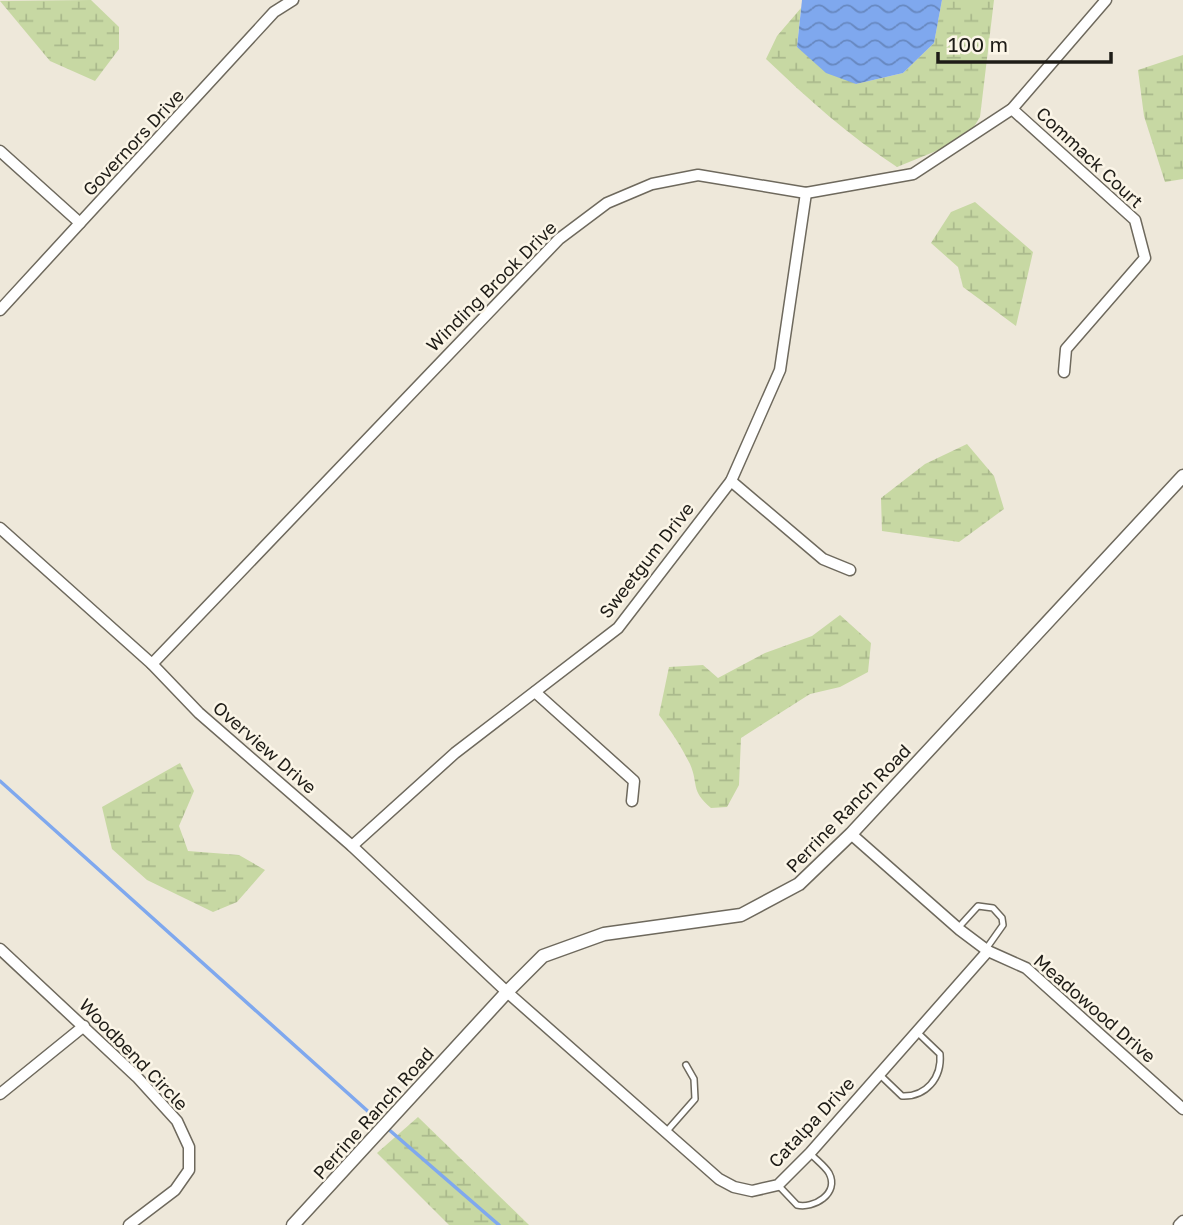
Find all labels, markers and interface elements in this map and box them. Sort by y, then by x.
scale bar [938,21,1111,65]
text: 100 m [948,31,1008,57]
street label: Governors Drive [78,84,188,200]
street label: Commack Court [1032,102,1148,212]
street label: Winding Brook Drive [421,216,561,356]
street label: Sweetgum Drive [594,498,698,622]
street label: Overview Drive [209,696,321,798]
street label: Perrine Ranch Road [781,739,915,877]
street label: Meadowood Drive [1030,949,1160,1067]
street label: Woodbend Circle [75,993,193,1115]
street label: Perrine Ranch Road [308,1043,438,1183]
street label: Catalpa Drive [763,1072,859,1172]

